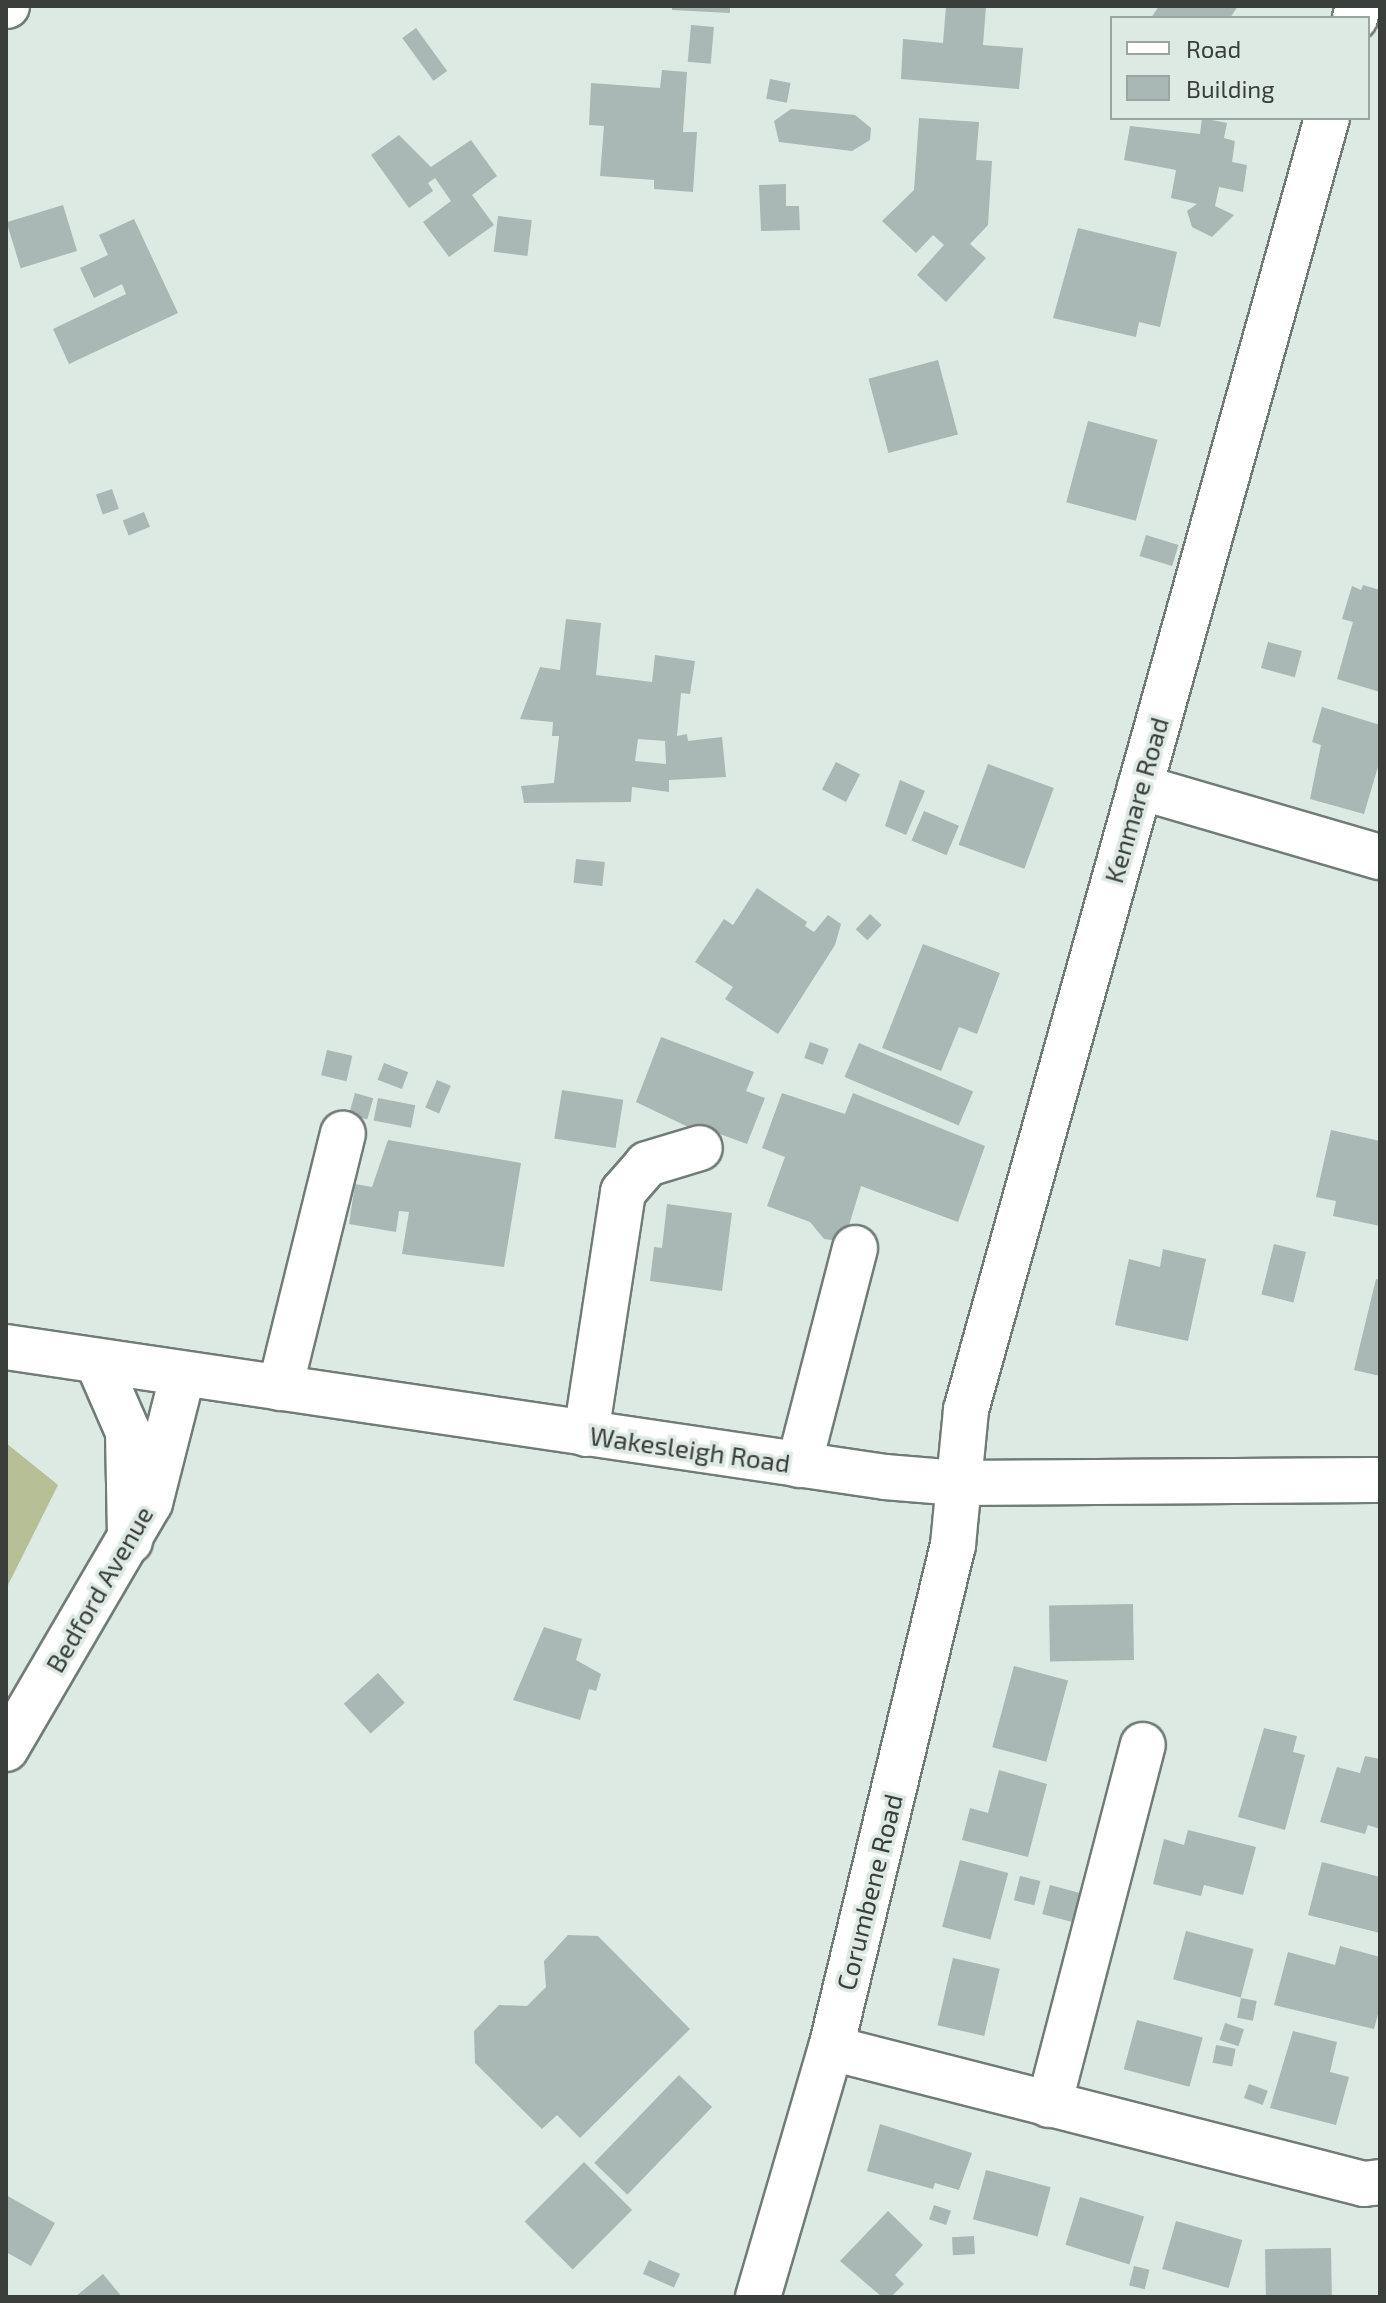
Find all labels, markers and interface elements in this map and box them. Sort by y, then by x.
legend [1110,16,1370,120]
text: Road [1186,34,1241,63]
text: Building [1186,74,1275,103]
street label: Kenmare Road [1097,714,1175,886]
street label: Wakesleigh Road [588,1419,792,1479]
street label: Bedford Avenue [39,1500,159,1678]
street label: Corumbene Road [830,1791,908,1993]

